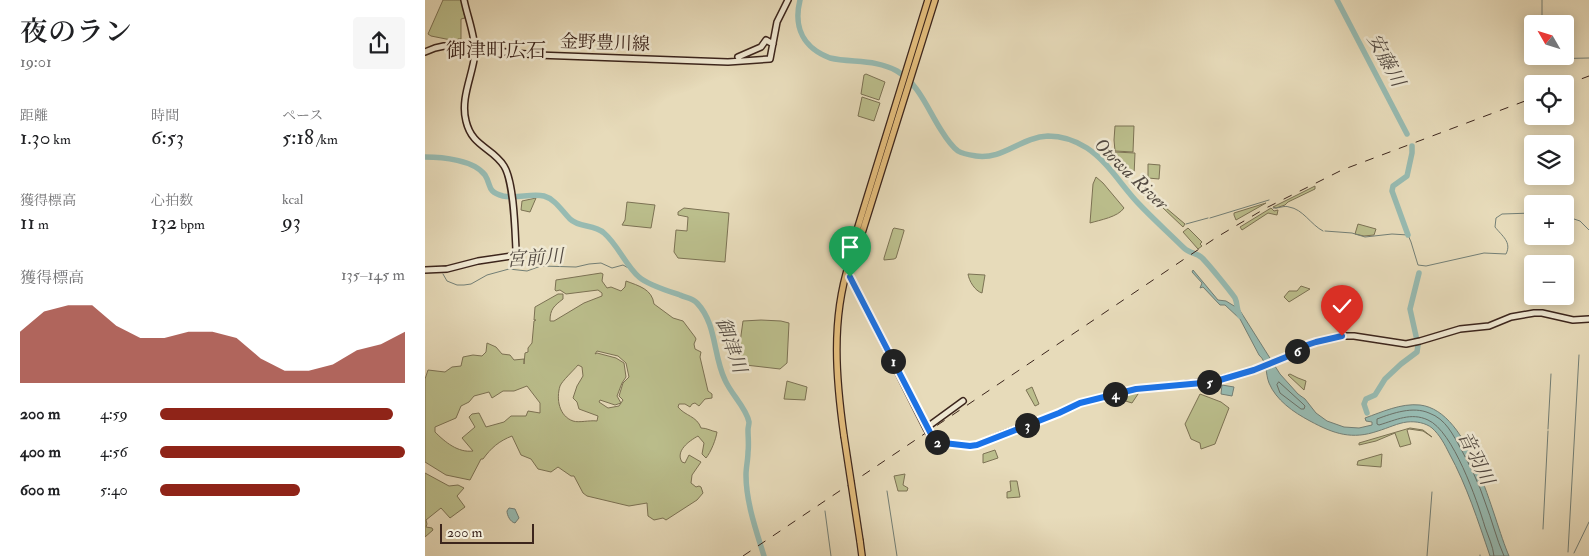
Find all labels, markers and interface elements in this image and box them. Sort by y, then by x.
text: 夜のラン [20,15,132,50]
north arrow [1524,15,1574,65]
map controls [1524,15,1574,305]
button: share [353,17,405,69]
water label: 安藤川 [1362,29,1411,93]
street label: 金野豊川線 [560,30,650,56]
district label: 御津町広石 [446,38,546,63]
text: 19:01 [20,52,52,72]
button: locate [1524,75,1574,125]
text: 距離 [20,107,48,124]
text: 時間 [151,107,179,124]
text: ペース [282,107,323,124]
text: 1.30 [20,124,50,151]
text: 6:53 [151,124,184,151]
text: 5:18 [282,124,314,151]
text: km [50,131,71,148]
text: /km [314,131,338,148]
water label: Otowa River [1089,133,1174,216]
button: layers [1524,135,1574,185]
text: kcal [282,191,303,208]
text: 獲得標高 [20,192,76,209]
text: 心拍数 [151,192,193,209]
button: + [1524,195,1574,245]
text: 93 [282,208,301,235]
text: 11 [20,209,35,236]
text: 132 [151,209,177,236]
text: m [35,216,49,233]
text: bpm [177,216,205,233]
pin [829,226,871,277]
icon: arrive [836,233,864,261]
water label: 宮前川 [506,244,566,272]
button: − [1524,255,1574,305]
text: 135–145 m [341,265,405,285]
text: 獲得標高 [20,268,84,288]
pin [1321,285,1363,336]
icon: check [1328,292,1356,320]
water label: 御津川 [710,314,752,378]
pin: 6 [1285,338,1309,364]
text: 6 [1294,343,1301,360]
pin: 1 [881,348,905,374]
text: 1 [891,353,896,370]
pin: 5 [1197,370,1221,394]
text: 5 [1206,374,1213,391]
pin: 4 [1103,382,1127,406]
text: 4 [1112,386,1119,403]
text: 200 m [20,404,60,424]
text: 4:59 [100,404,128,424]
pin: 3 [1015,412,1039,438]
text: 3 [1025,417,1030,434]
water label: 音羽川 [1453,427,1500,491]
pin: 2 [925,430,949,454]
text: 2 [934,434,941,451]
text: 400 m [20,442,61,462]
text: 4:56 [100,442,128,462]
text: 600 m [20,480,60,500]
text: 5:40 [100,480,128,500]
scale bar [440,521,534,544]
text: 200 m [447,524,482,541]

